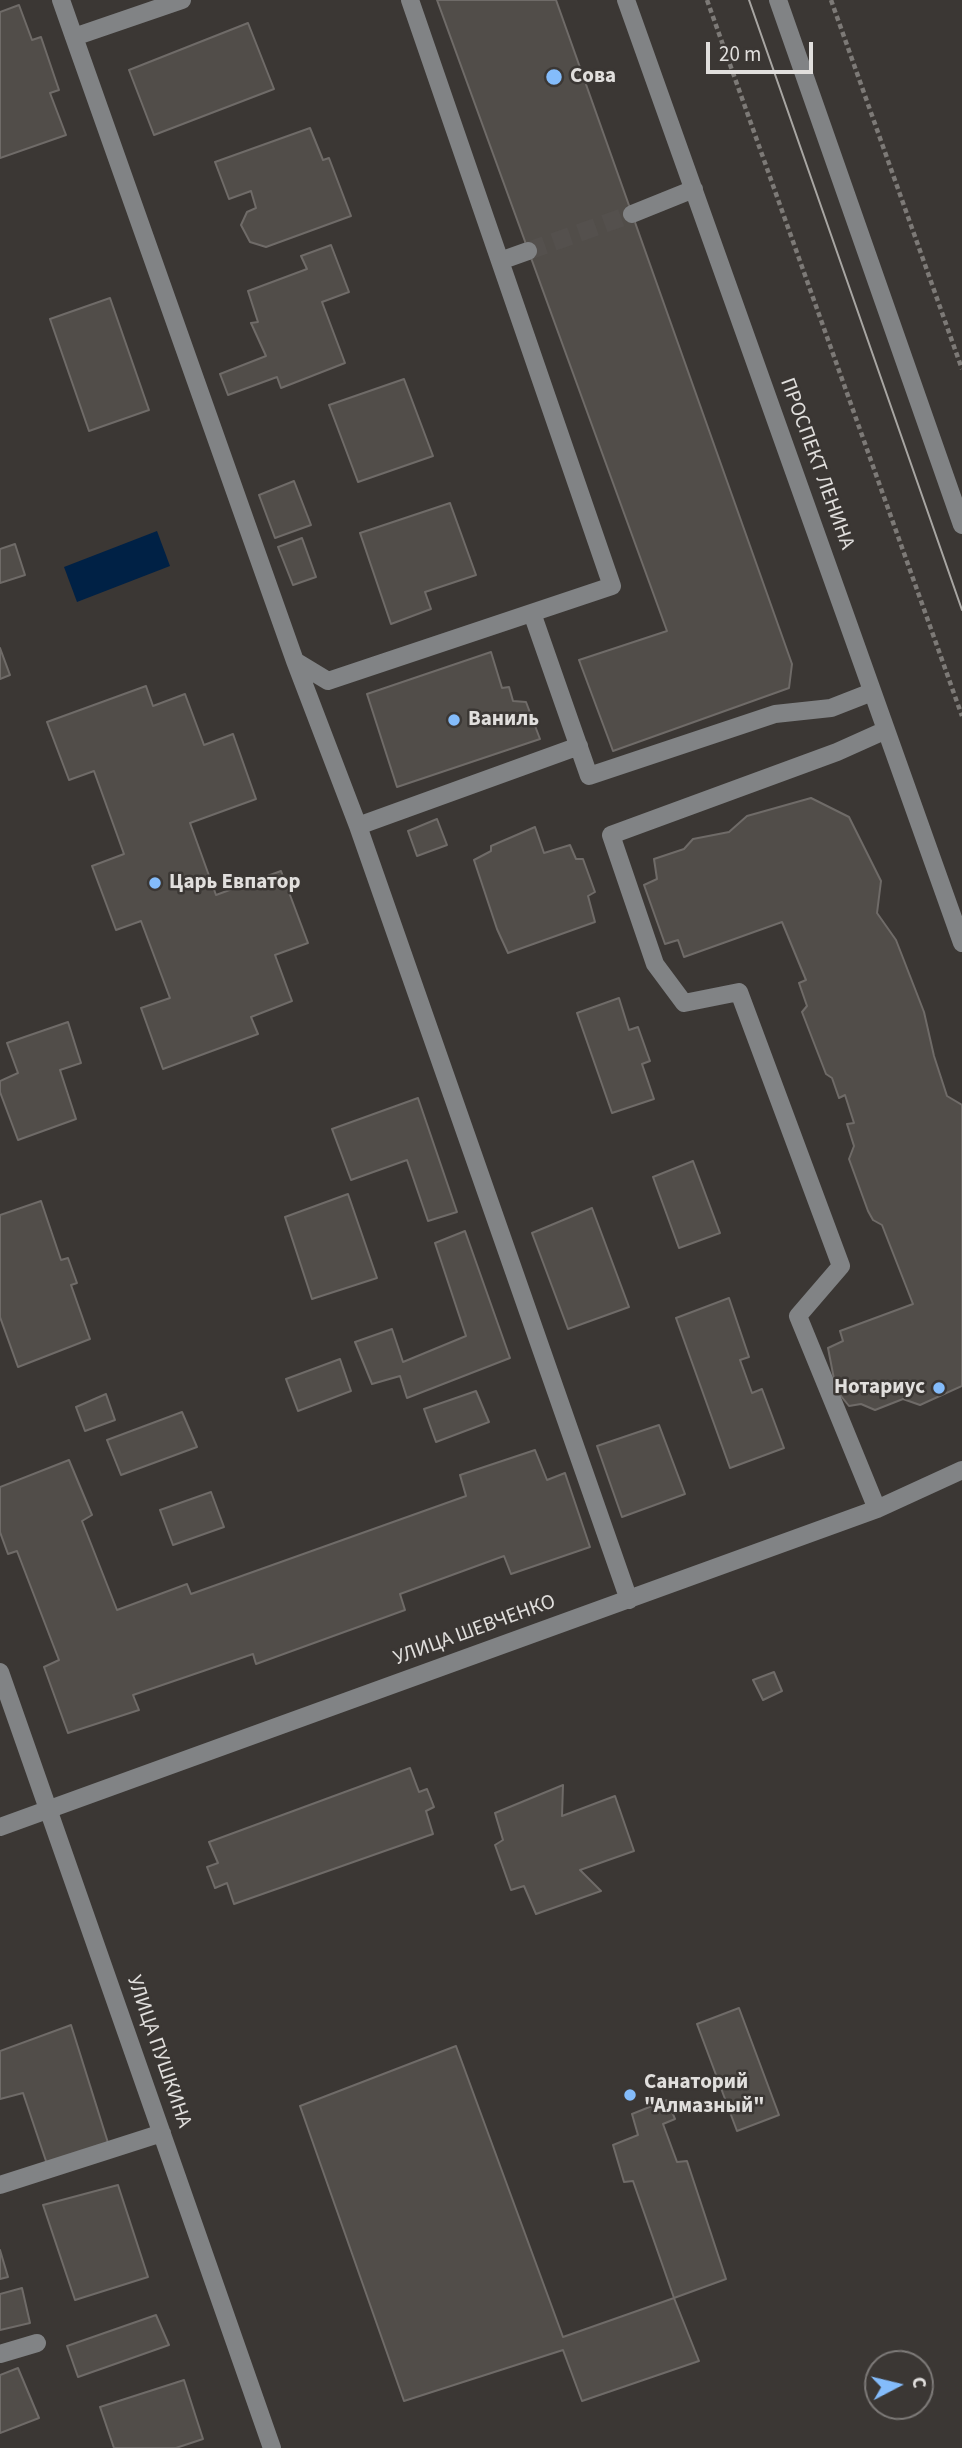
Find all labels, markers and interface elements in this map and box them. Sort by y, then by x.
scale bar [710,28,817,72]
text: 20 m [719,39,761,69]
place label: Сова [570,64,616,90]
marker: Сова [544,67,564,87]
street label: ПРОСПЕКТ ЛЕНИНА [773,375,859,553]
place label: Ваниль [468,707,539,733]
marker: Ваниль [446,712,462,728]
place label: Царь Евпатор [169,870,301,896]
marker: Царь Евпатор [147,875,163,891]
place label: Нотариус [834,1375,925,1401]
marker: Нотариус [931,1380,947,1396]
street label: УЛИЦА ШЕВЧЕНКО [391,1590,559,1672]
street label: УЛИЦА ПУШКИНА [120,1973,196,2131]
place label: Санаторий "Алмазный" [644,2070,764,2120]
marker: Санаторий "Алмазный" [622,2087,638,2103]
north arrow [864,2350,934,2420]
text: С [904,2375,932,2390]

